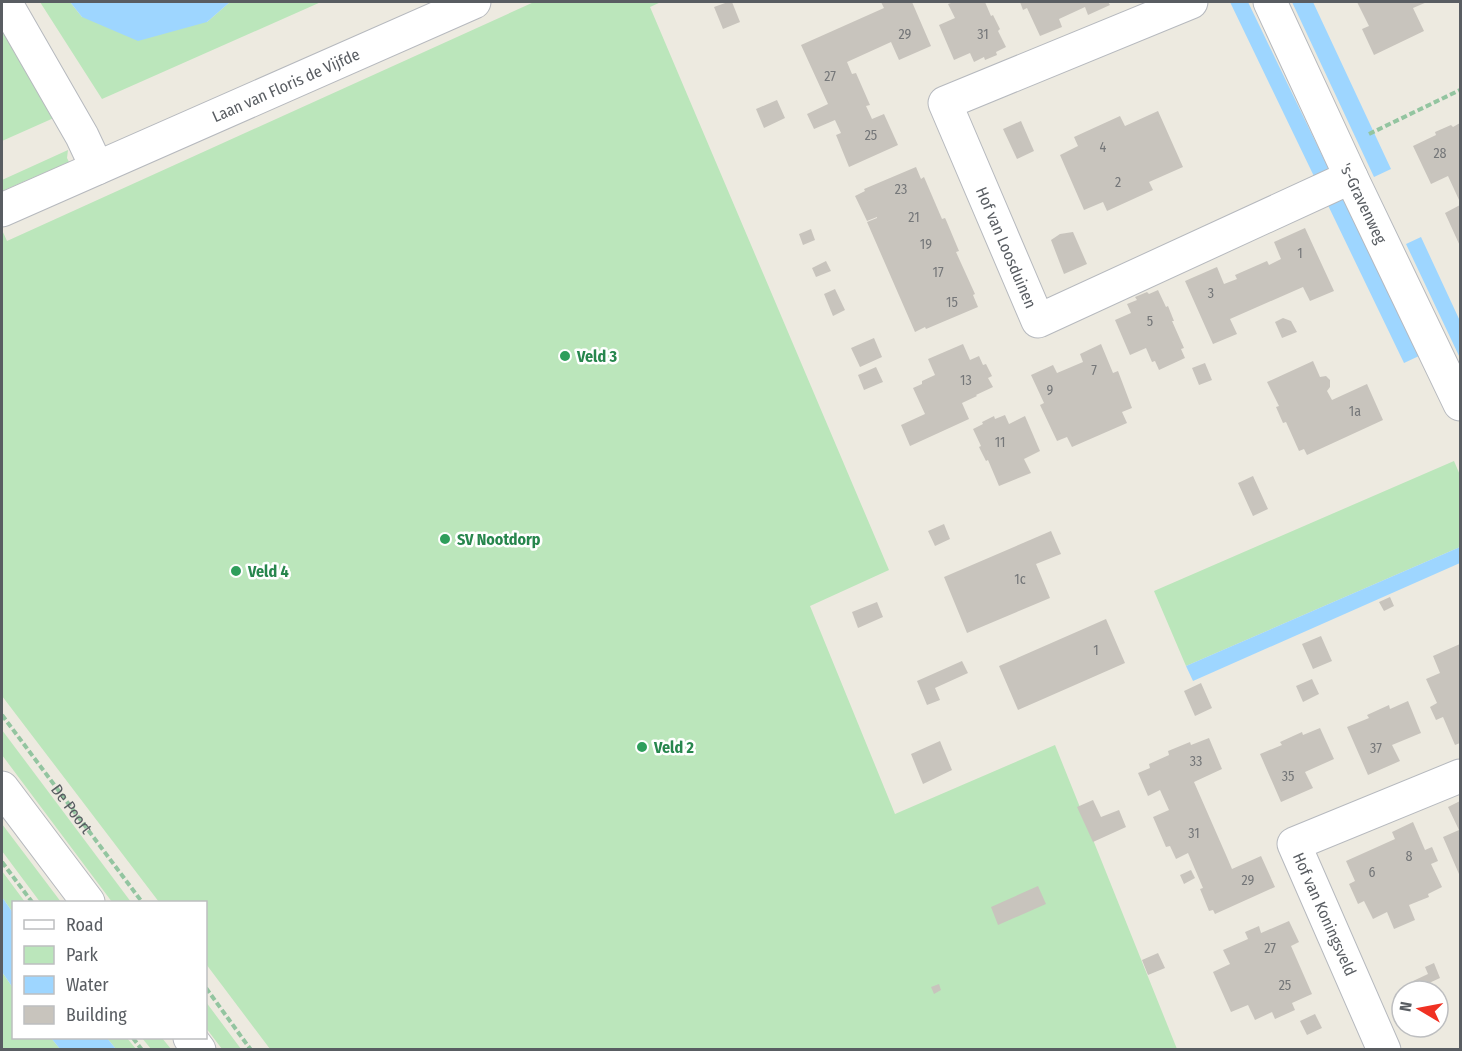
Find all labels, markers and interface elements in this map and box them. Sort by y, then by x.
house number: 29 [899,26,912,43]
house number: 31 [977,26,989,43]
street label: Laan van Floris de Vijfde [209,45,363,126]
house number: 27 [824,68,836,85]
house number: 25 [865,127,877,144]
house number: 4 [1100,139,1107,156]
house number: 28 [1433,145,1447,162]
street label: 's-Gravenweg [1336,160,1391,247]
house number: 2 [1115,174,1121,191]
house number: 23 [895,181,907,198]
street label: Hof van Loosduinen [972,184,1040,311]
house number: 21 [908,209,920,226]
house number: 19 [920,236,932,253]
house number: 1 [1297,245,1303,262]
house number: 17 [932,264,944,281]
house number: 3 [1208,285,1214,302]
house number: 15 [946,294,958,311]
house number: 5 [1147,313,1153,330]
place label: Veld 3 [576,347,617,366]
marker: Veld 3 [558,349,572,363]
house number: 7 [1091,362,1097,379]
house number: 13 [960,372,972,389]
house number: 9 [1047,382,1054,399]
house number: 1a [1349,403,1361,420]
house number: 11 [995,434,1005,451]
place label: SV Nootdorp [457,530,541,549]
marker: SV Nootdorp [438,532,452,546]
place label: Veld 4 [247,562,289,581]
marker: Veld 4 [229,564,243,578]
house number: 1c [1014,571,1026,588]
house number: 1 [1093,642,1099,659]
place label: Veld 2 [653,738,694,757]
marker: Veld 2 [635,740,649,754]
house number: 37 [1370,740,1382,757]
house number: 33 [1190,753,1202,770]
house number: 35 [1282,768,1294,785]
street label: De Poort [47,781,97,838]
house number: 31 [1188,825,1200,842]
house number: 8 [1406,848,1413,865]
street label: Hof van Koningsveld [1289,850,1360,979]
house number: 6 [1369,864,1376,881]
house number: 29 [1242,872,1255,889]
legend [12,901,207,1039]
text: Road [66,914,103,936]
house number: 27 [1264,940,1276,957]
text: Park [66,944,99,966]
text: Water [66,974,109,996]
house number: 25 [1279,977,1291,994]
north arrow [1390,979,1450,1039]
text: N [1396,1000,1416,1013]
text: Building [66,1004,127,1026]

